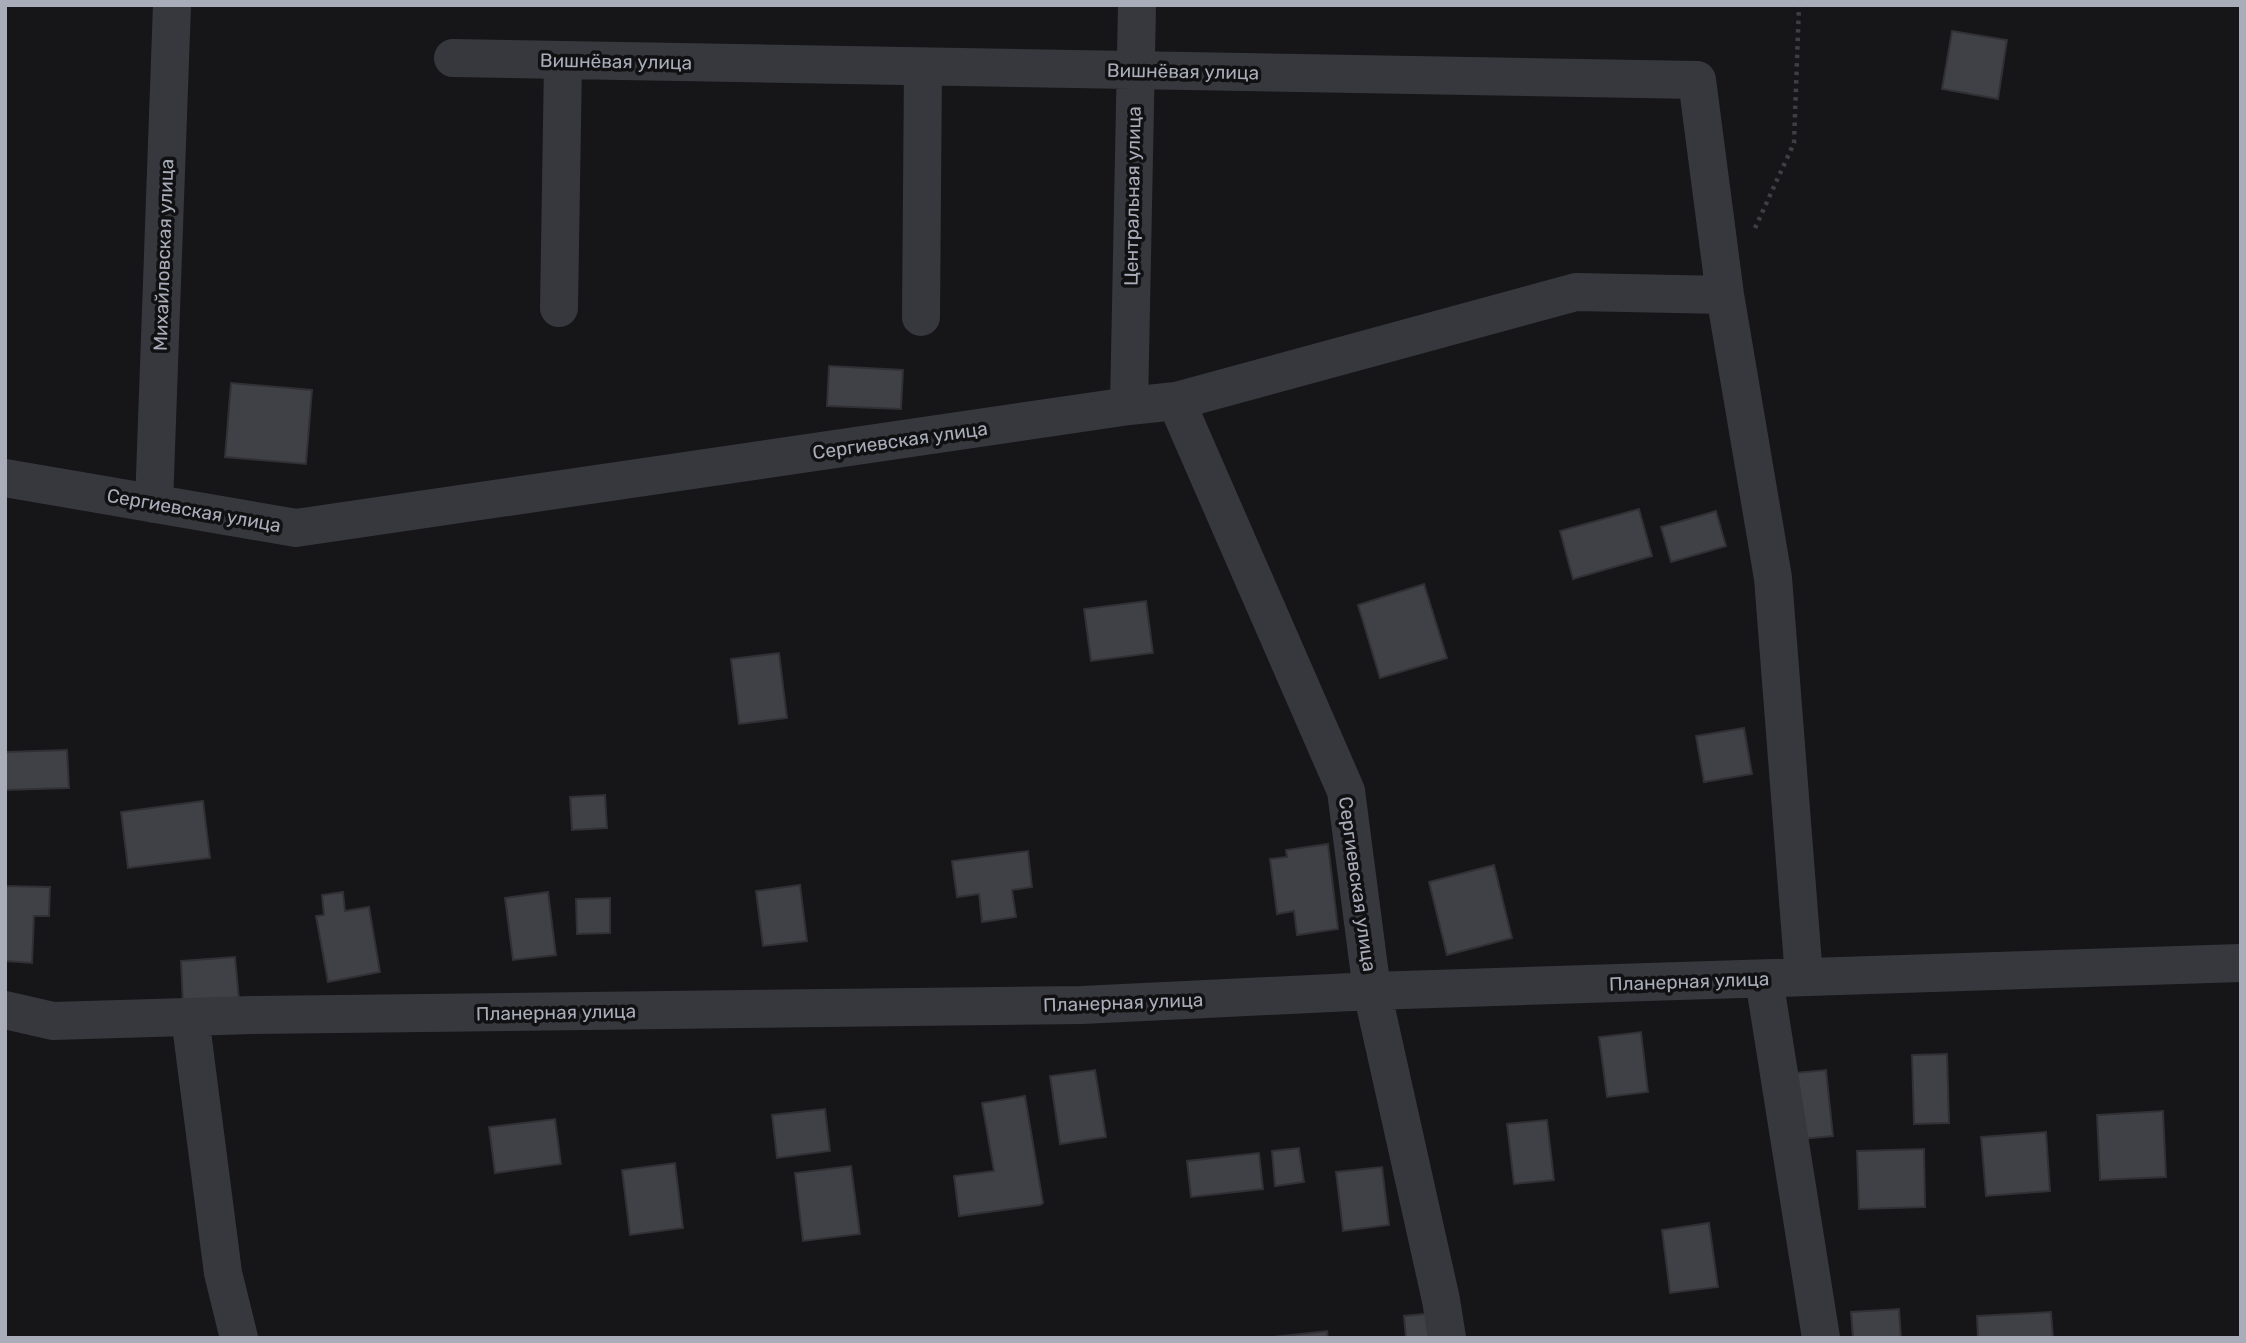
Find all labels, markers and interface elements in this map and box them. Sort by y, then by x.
street label: Вишнёвая улица [540,49,692,74]
street label: Вишнёвая улица [1107,59,1259,84]
street label: Центральная улица [1119,106,1146,286]
street label: Михайловская улица [149,158,178,352]
street label: Сергиевская улица [811,417,989,464]
street label: Сергиевская улица [105,484,283,537]
street label: Сергиевская улица [1334,795,1381,973]
street label: Планерная улица [1609,967,1770,996]
street label: Планерная улица [1043,988,1204,1017]
street label: Планерная улица [476,1000,636,1025]

